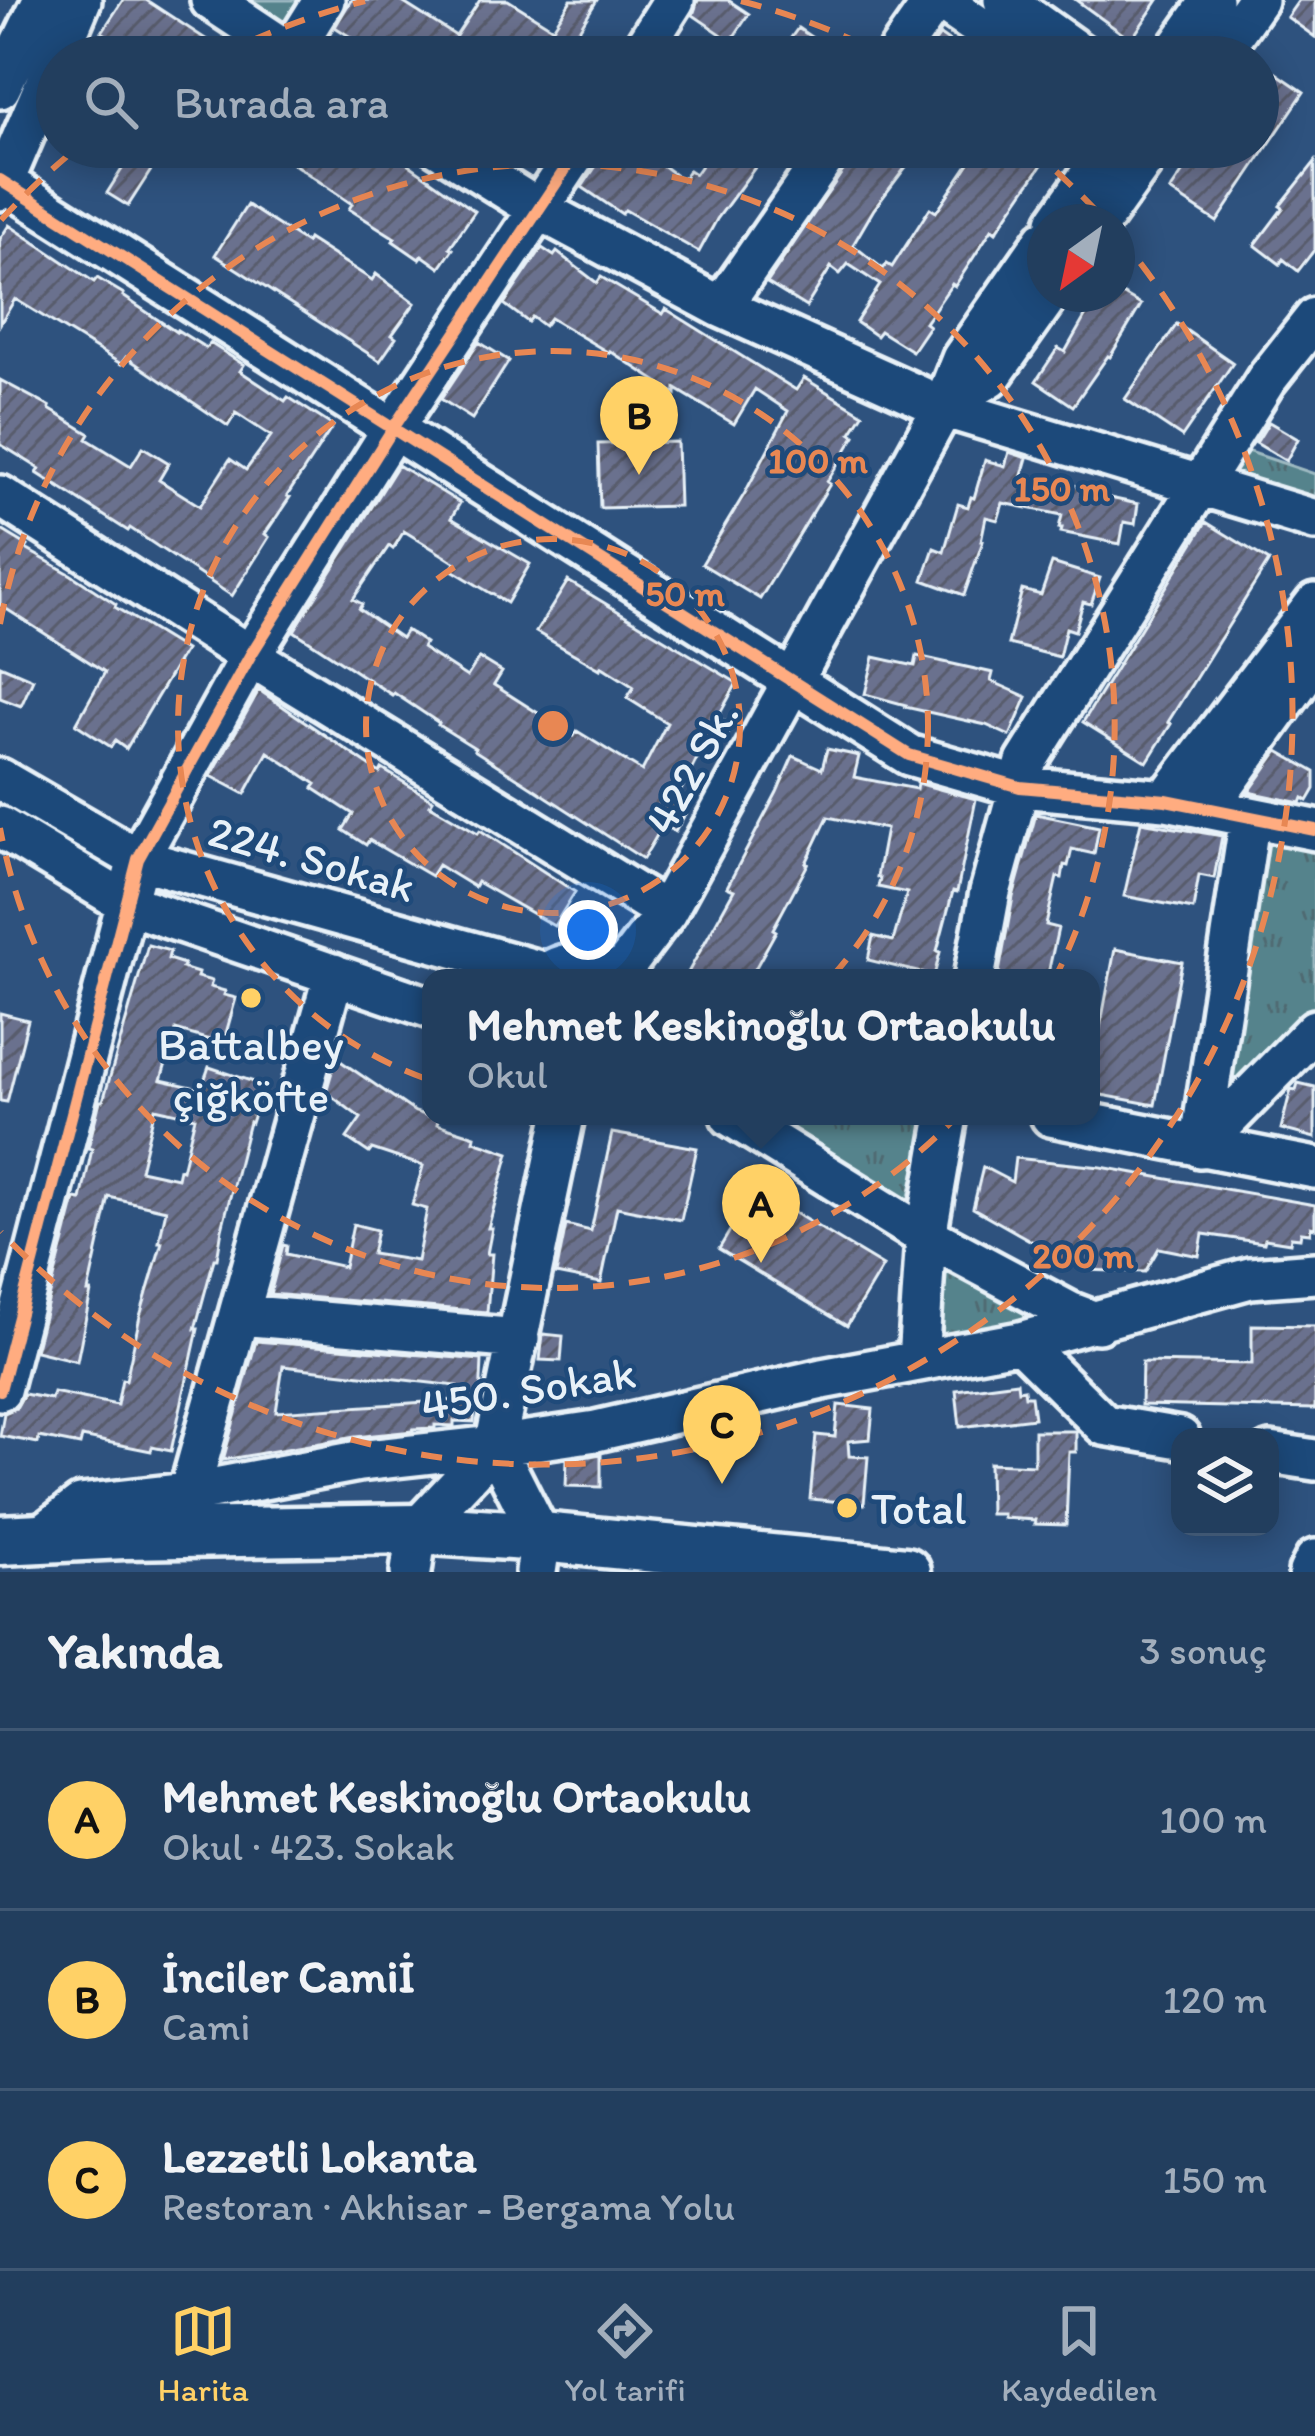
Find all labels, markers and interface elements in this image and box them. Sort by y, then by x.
search box [36,36,1279,168]
icon: search [78,69,144,135]
text: Burada ara [174,75,389,129]
north arrow [1027,204,1135,312]
pin: B [600,376,678,475]
text: 100 m [768,439,868,482]
text: 150 m [1014,467,1111,510]
text: 50 m [645,572,725,615]
street label: 422 Sk. [632,691,750,843]
centre of rings [532,705,574,747]
street label: 224. Sokak [203,803,421,913]
your location [558,900,618,960]
popup [422,969,1100,1125]
marker: Battalbey çiğköfte [238,985,264,1011]
text: Mehmet Keskinoğlu Ortaokulu [467,997,1055,1051]
place label: Battalbey çiğköfte [158,1017,344,1123]
text: Okul [467,1051,548,1098]
pin: A [722,1164,800,1263]
text: 200 m [1032,1234,1135,1277]
street label: 450. Sokak [417,1344,639,1432]
pin: C [683,1385,761,1484]
map controls [1171,1428,1279,1536]
button: layers [1171,1428,1279,1536]
place label: Total [871,1481,967,1535]
marker: Total [834,1495,860,1521]
text: Yakında [48,1620,222,1681]
text: 3 sonuç [1139,1627,1267,1674]
text: Mehmet Keskinoğlu Ortaokulu [162,1769,751,1823]
text: A [75,1796,99,1843]
text: 100 m [1159,1796,1267,1843]
text: Okul · 423. Sokak [162,1823,455,1870]
text: İnciler Camiİ [162,1949,415,2003]
text: B [74,1976,100,2023]
text: 120 m [1163,1976,1267,2023]
text: Cami [162,2003,250,2050]
text: Lezzetli Lokanta [162,2129,477,2183]
text: C [74,2156,100,2203]
text: 150 m [1163,2156,1267,2203]
text: Restoran · Akhisar - Bergama Yolu [162,2183,735,2230]
tab: Harita [158,2298,249,2409]
tab: Yol tarifi [564,2298,686,2409]
tab: Kaydedilen [1001,2298,1157,2409]

